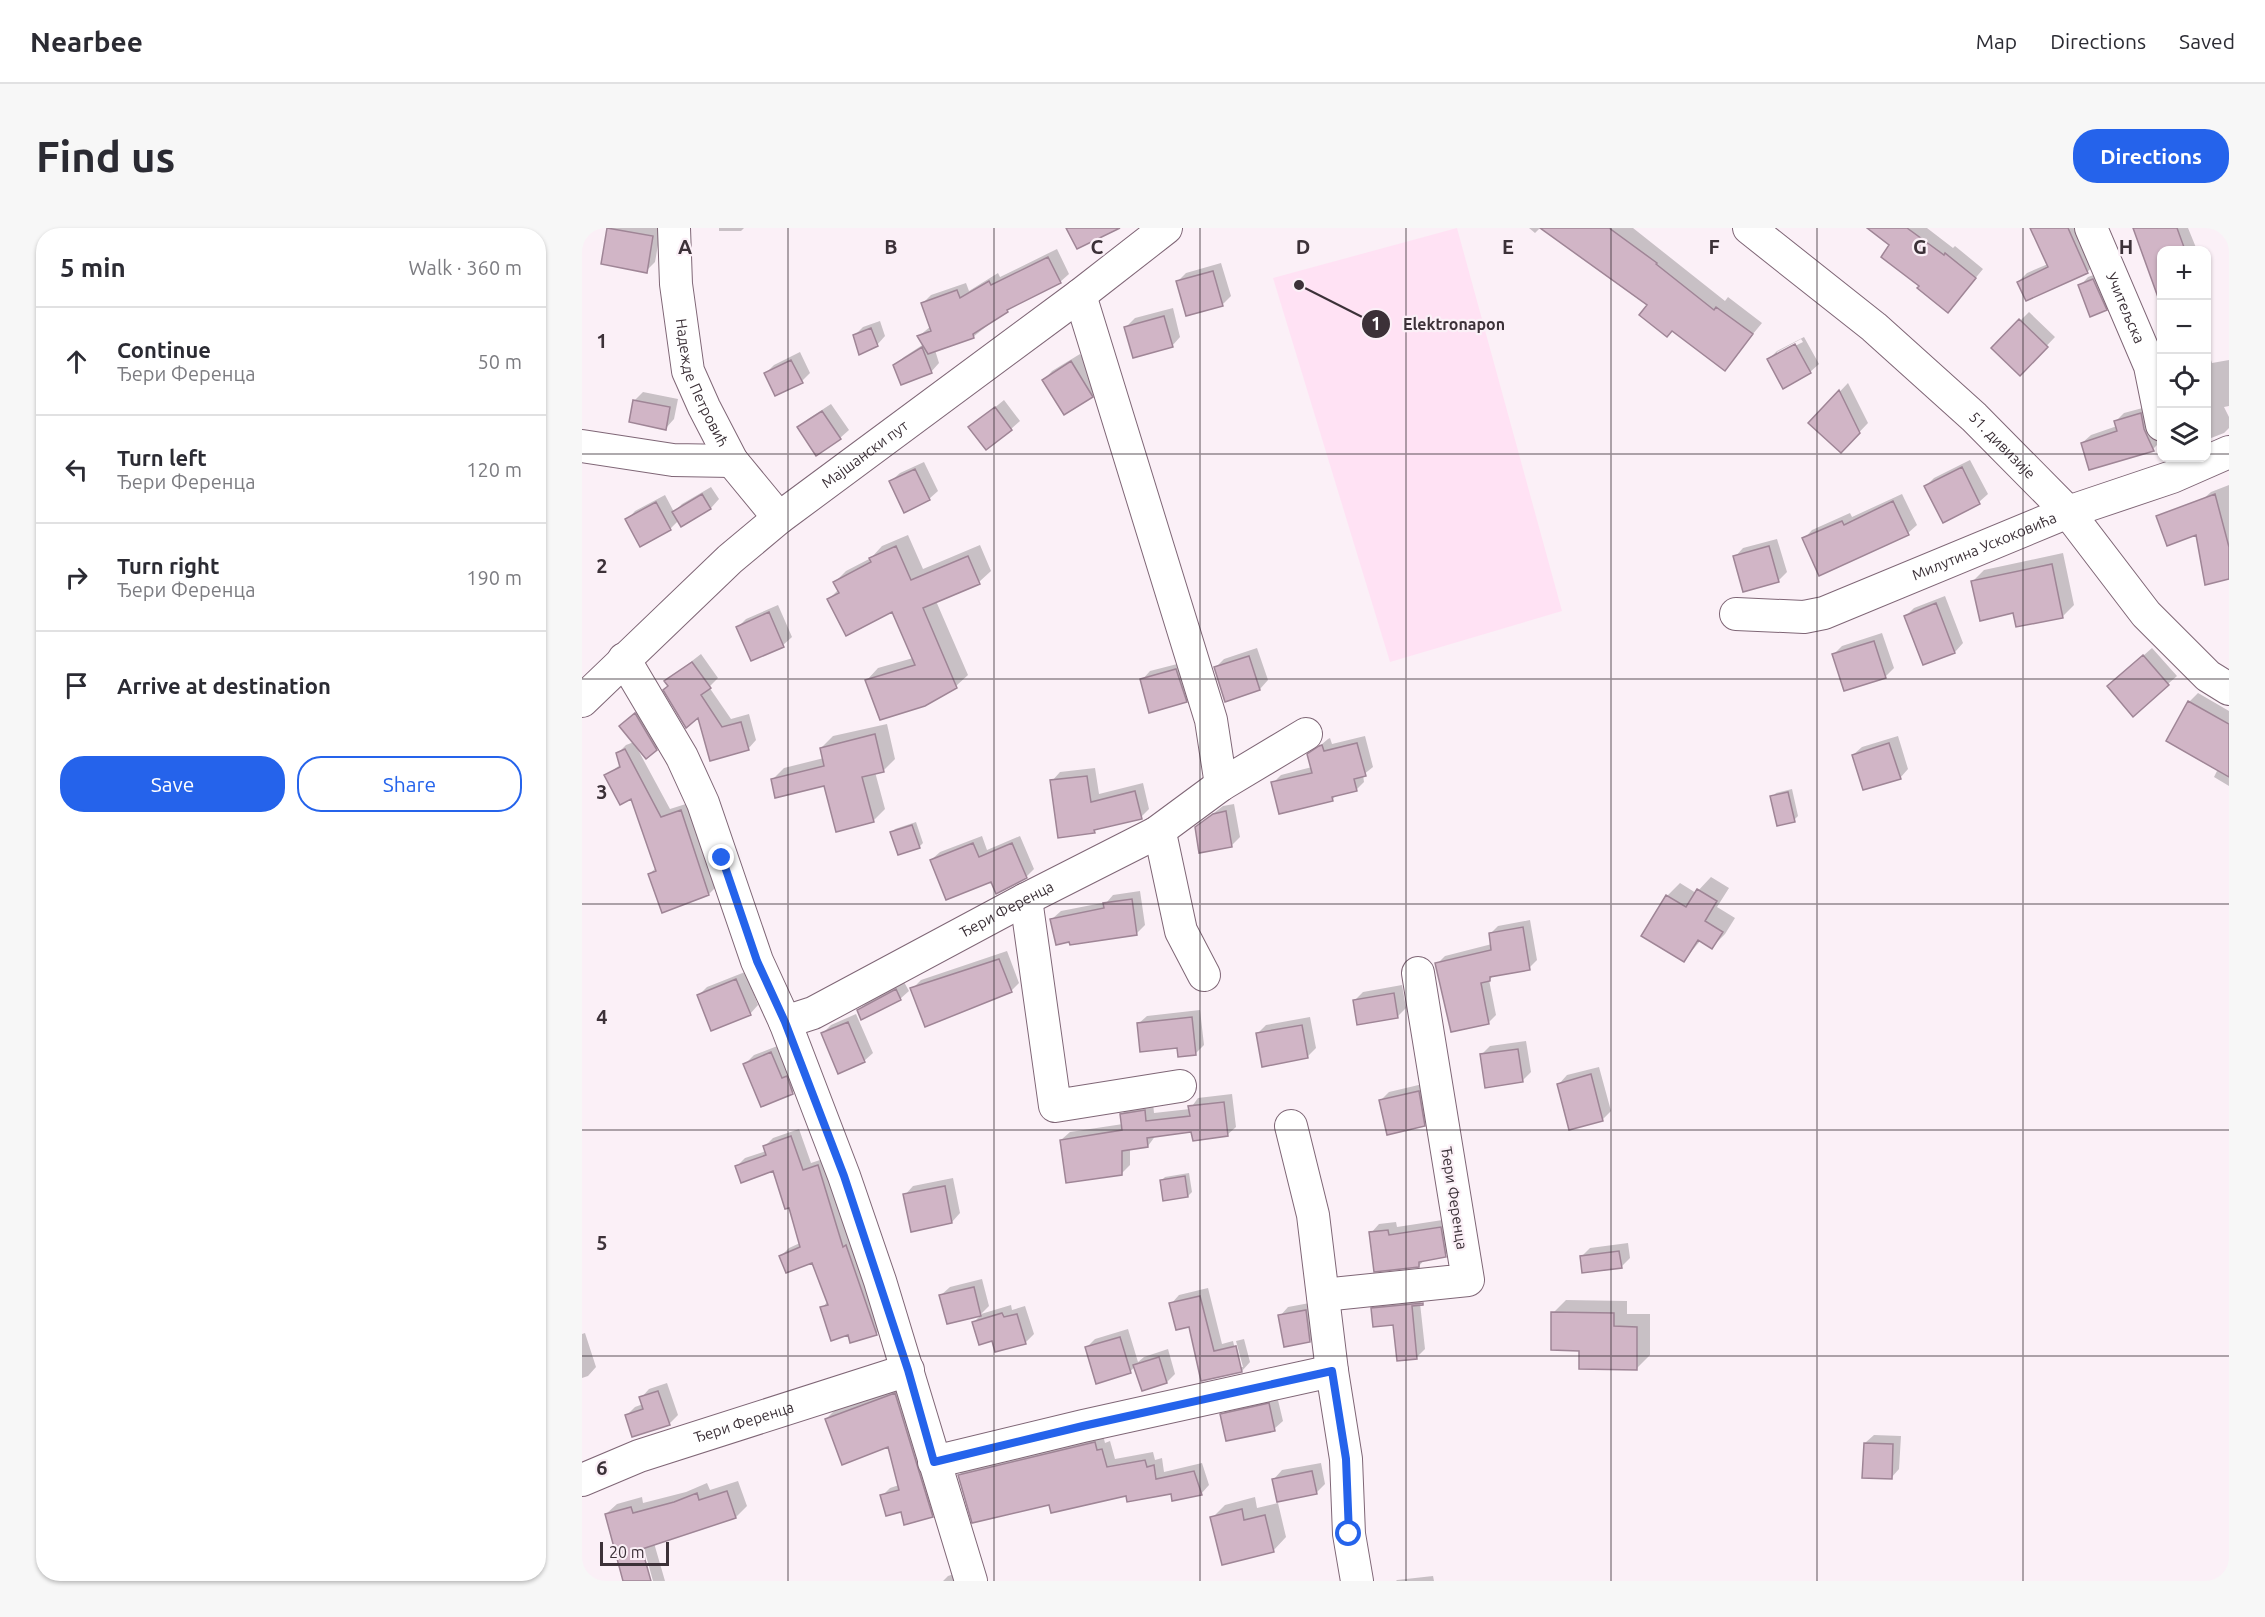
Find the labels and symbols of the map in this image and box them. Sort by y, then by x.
text: A [678,235,692,258]
text: B [884,235,898,258]
text: C [1091,235,1104,258]
text: D [1296,235,1310,258]
text: E [1502,235,1514,258]
text: F [1708,235,1720,258]
text: G [1913,235,1927,258]
text: H [2119,235,2133,258]
street label: Учитељска [2103,270,2148,346]
callout: Elektronapon [1361,307,1517,341]
text: 1 [1371,313,1381,333]
text: Elektronapon [1403,315,1505,333]
street label: Надежде Петровић [673,317,732,449]
text: 1 [596,329,608,352]
street label: 51. дивизије [1966,408,2039,482]
street label: Мајшански пут [818,416,911,491]
street label: Милутина Ускоковића [1909,509,2059,584]
text: 2 [596,554,608,577]
text: 3 [596,780,608,803]
route end [708,844,734,870]
street label: Ђери Ференца [957,877,1056,941]
text: 4 [596,1005,608,1028]
street label: Ђери Ференца [1438,1145,1471,1251]
text: 5 [596,1231,608,1254]
street label: Ђери Ференца [692,1398,796,1446]
text: 6 [596,1456,608,1479]
route start [1335,1520,1361,1546]
scale bar [600,1539,669,1566]

